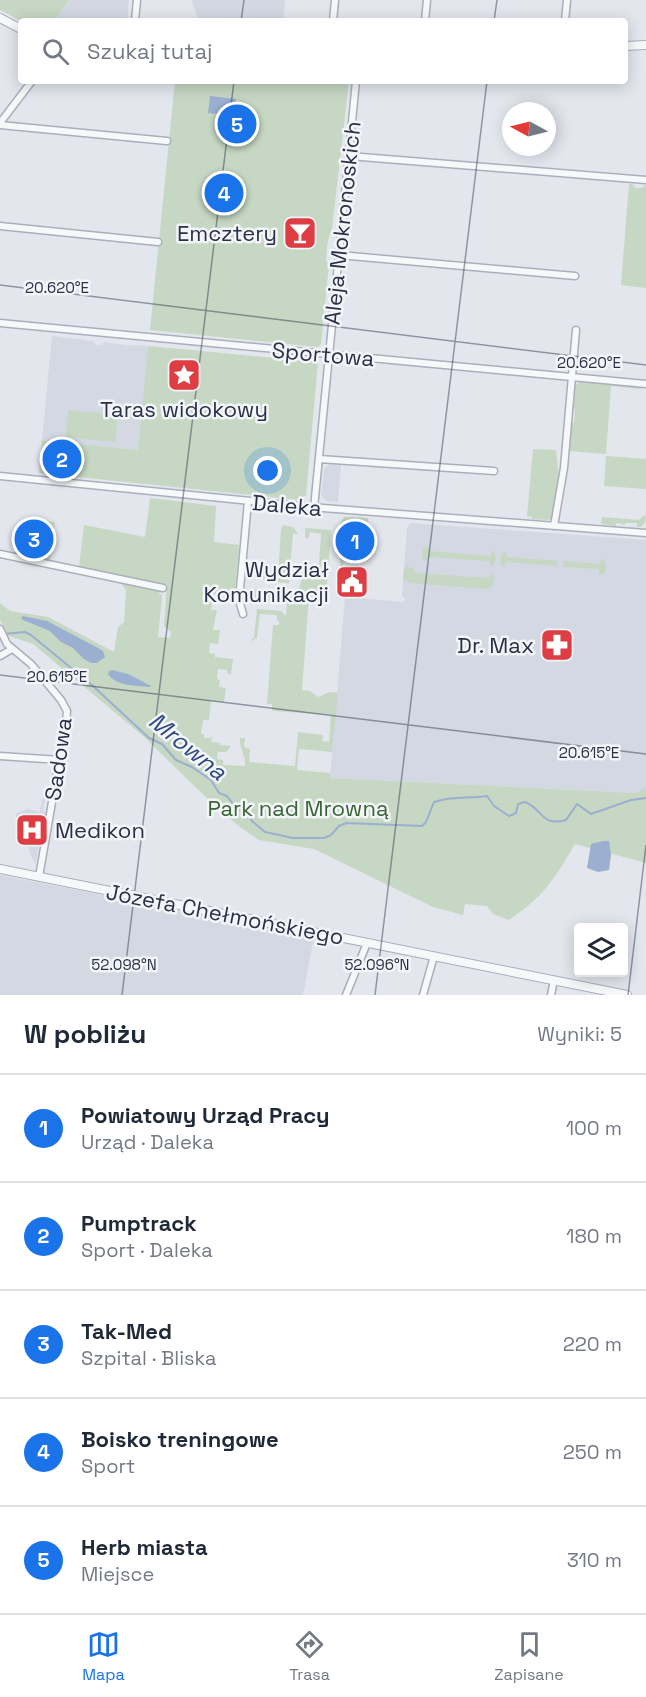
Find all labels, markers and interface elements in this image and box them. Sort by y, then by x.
search box [18,18,628,84]
icon: search [39,35,72,68]
text: Szukaj tutaj [87,37,212,65]
pin: 5 [218,102,256,146]
north arrow [502,102,556,156]
street label: Aleja Mokronoskich [317,120,367,326]
pin: 4 [204,170,244,216]
bar icon: Emcztery [282,215,318,251]
place label: Emcztery [177,219,277,247]
text: 20.620°E [25,278,89,297]
street label: Sportowa [271,336,376,372]
text: 20.620°E [557,353,621,372]
place icon: Taras widokowy [166,357,202,393]
place label: Taras widokowy [100,395,268,423]
pin: 2 [42,436,82,482]
your location [253,456,282,485]
street label: Daleka [251,488,323,522]
pin: 3 [15,516,54,562]
pin: 1 [336,518,374,564]
place label: Wydział Komunikacji [203,555,329,608]
public building icon: Wydział Komunikacji [334,564,370,600]
pharmacy icon: Dr. Max [539,627,575,663]
place label: Dr. Max [457,631,534,659]
text: 20.615°E [27,667,87,686]
water label: Mrowna [143,705,234,787]
street label: Sadowa [38,715,78,802]
text: 20.615°E [559,743,619,762]
park label: Park nad Mrowną [207,794,389,822]
hospital icon: Medikon [14,812,50,848]
place label: Medikon [55,816,145,844]
street label: Józefa Chełmońskiego [104,877,346,951]
map controls [574,923,628,977]
button: layers [574,923,628,977]
text: 52.098°N [91,955,157,974]
text: 52.096°N [344,955,410,974]
text: W pobliżu [24,1017,146,1051]
text: Wyniki: 5 [537,1021,622,1047]
text: Powiatowy Urząd Pracy [81,1101,330,1129]
text: 1 [39,1115,48,1141]
text: 100 m [566,1115,622,1141]
text: Urząd · Daleka [81,1129,214,1155]
text: Pumptrack [81,1209,197,1237]
text: 2 [38,1223,49,1249]
text: 180 m [566,1223,622,1249]
text: Sport · Daleka [81,1237,213,1263]
text: Tak-Med [81,1317,172,1345]
text: 3 [37,1331,50,1357]
text: 220 m [563,1331,622,1357]
text: Szpital · Bliska [81,1345,217,1371]
text: Boisko treningowe [81,1425,279,1453]
text: 4 [37,1439,50,1465]
text: 250 m [563,1439,622,1465]
text: Sport [81,1453,135,1479]
text: Herb miasta [81,1533,208,1561]
text: 5 [38,1547,50,1573]
text: 310 m [567,1547,622,1573]
text: Miejsce [81,1561,154,1587]
tab: Mapa [82,1628,125,1685]
tab: Trasa [289,1628,330,1685]
tab: Zapisane [494,1628,564,1685]

